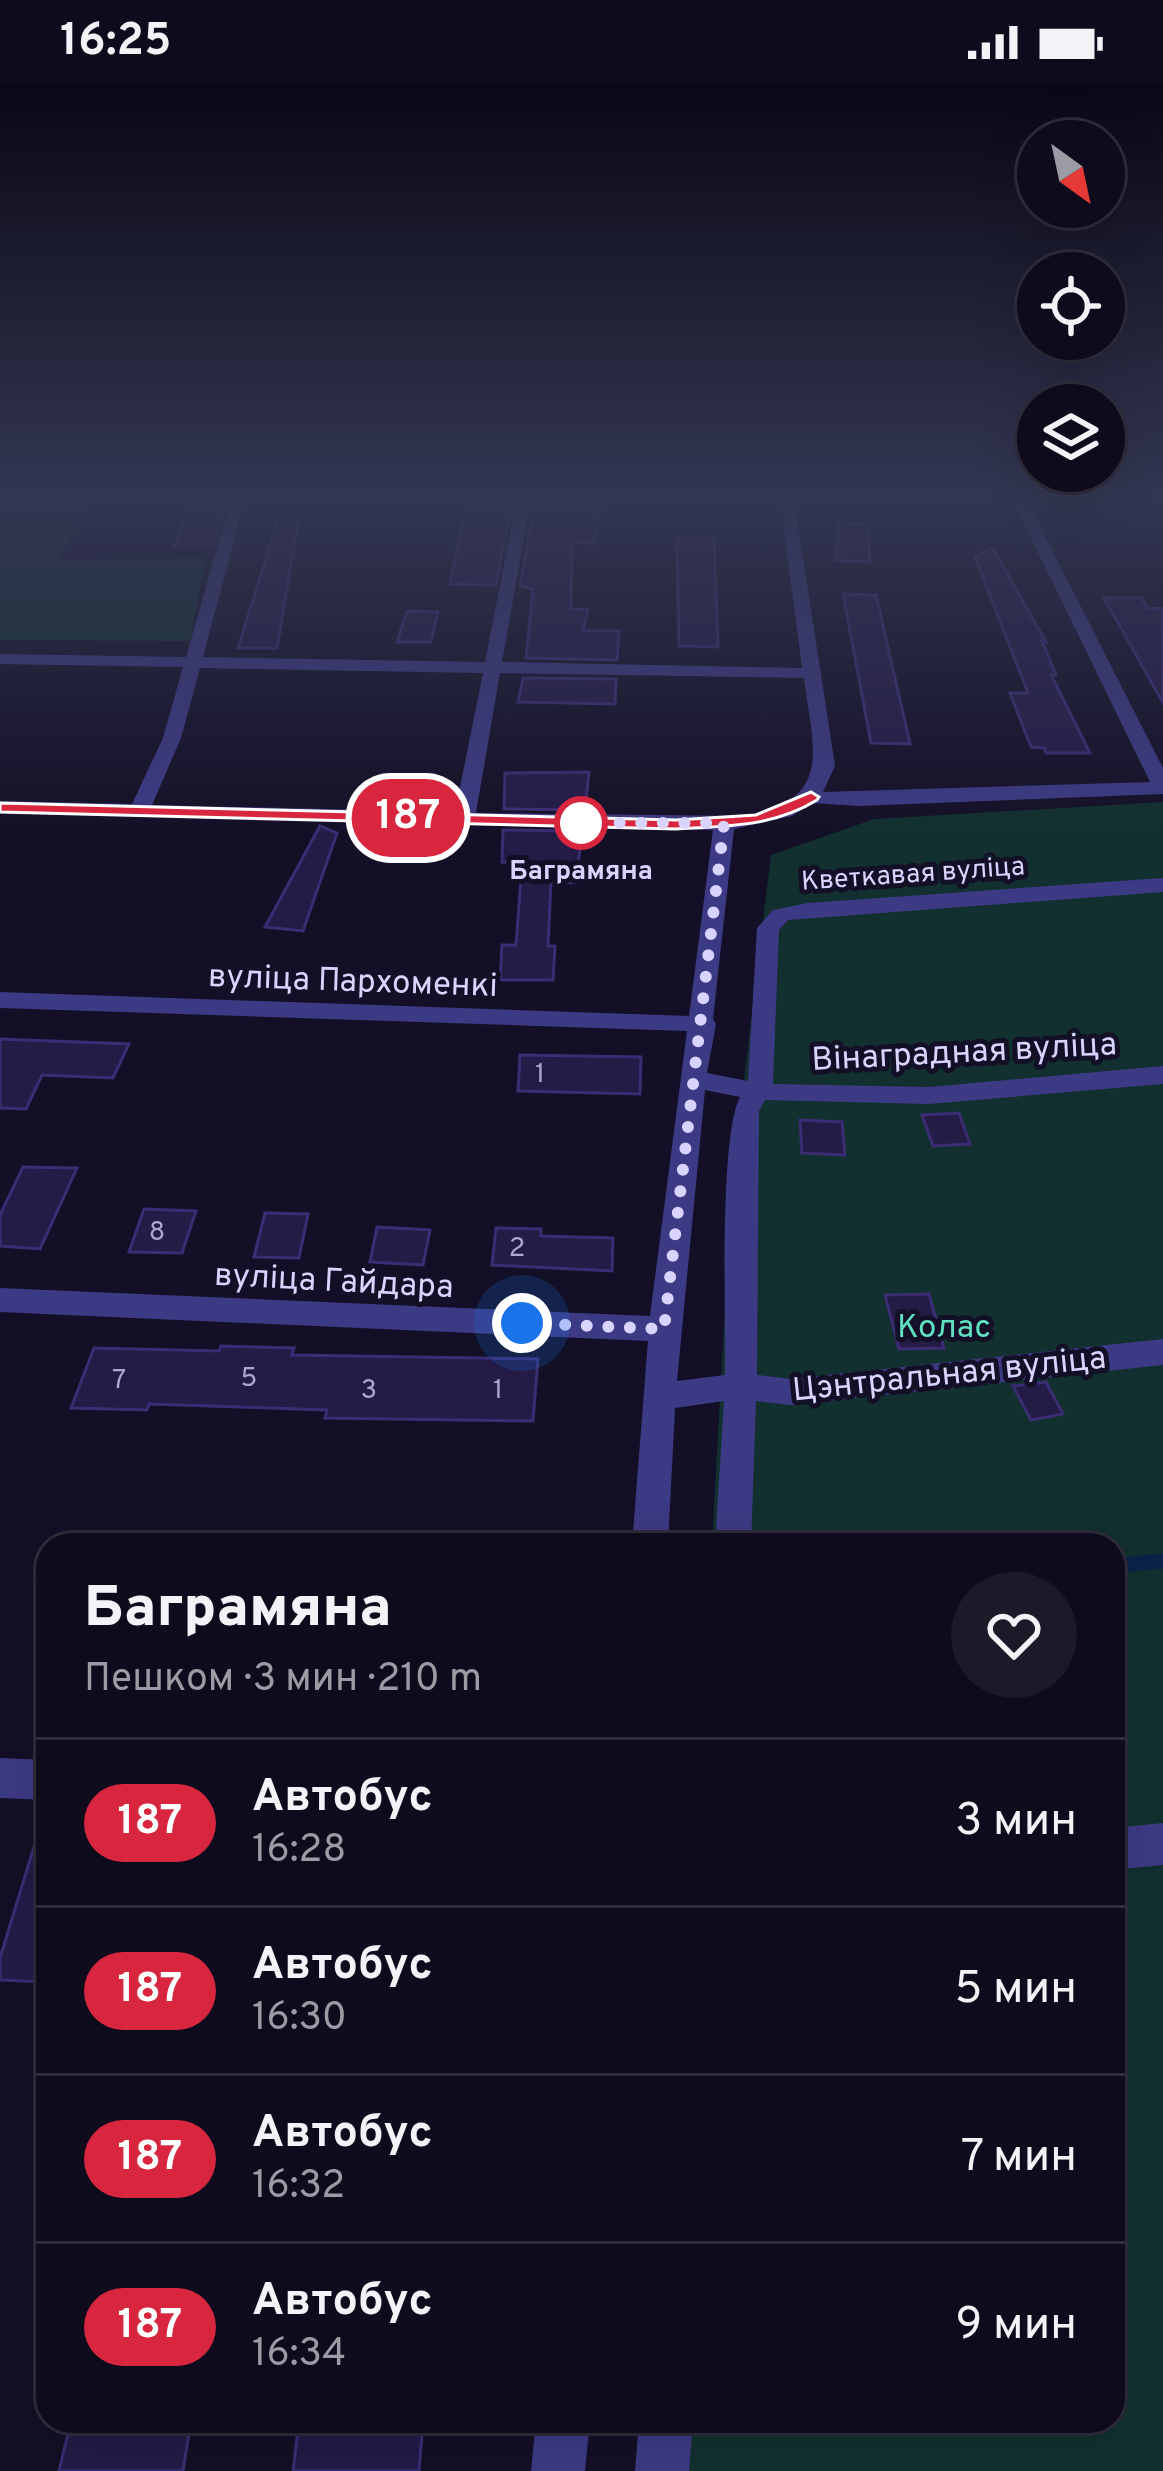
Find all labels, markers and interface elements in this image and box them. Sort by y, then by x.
text: 16:25 [60,14,172,71]
north arrow [1017,120,1125,228]
map controls [1017,120,1125,492]
button: locate [1017,252,1125,360]
button: layers [1017,384,1125,492]
line badge: 187 [339,779,477,857]
text: 187 [376,791,440,844]
marker: Баграмяна [556,798,606,848]
street label: Кветкавая вуліца [800,850,1026,900]
place label: Баграмяна [509,855,653,889]
street label: вуліца Пархоменкі [207,957,498,1009]
street label: Вінаградная вуліца [810,1025,1118,1083]
house number: 1 [535,1058,545,1092]
house number: 8 [149,1216,165,1250]
house number: 2 [509,1232,525,1266]
street label: вуліца Гайдара [213,1256,455,1310]
your location [492,1293,552,1353]
park label: Колас [897,1308,991,1350]
street label: Цэнтральная вуліца [790,1339,1108,1413]
house number: 5 [241,1362,257,1396]
house number: 7 [112,1364,126,1398]
house number: 3 [361,1374,377,1408]
house number: 1 [493,1374,503,1408]
button: heart [951,1572,1077,1698]
text: Баграмяна [84,1575,392,1647]
text: Пешком · 3 мин · 210 m [84,1656,482,1705]
text: Автобус [252,1770,433,1827]
text: 3 мин [955,1794,1077,1851]
text: 187 [118,1796,182,1849]
text: 16:28 [252,1827,346,1876]
text: Автобус [252,1938,433,1995]
text: 5 мин [955,1962,1077,2019]
text: 187 [118,1964,182,2017]
text: 16:30 [252,1995,347,2044]
text: Автобус [252,2106,433,2163]
text: 7 мин [961,2130,1077,2187]
text: 187 [118,2132,182,2185]
text: 16:32 [252,2163,345,2212]
text: Автобус [252,2274,433,2331]
text: 9 мин [956,2298,1077,2355]
text: 187 [118,2300,182,2353]
text: 16:34 [252,2331,346,2380]

